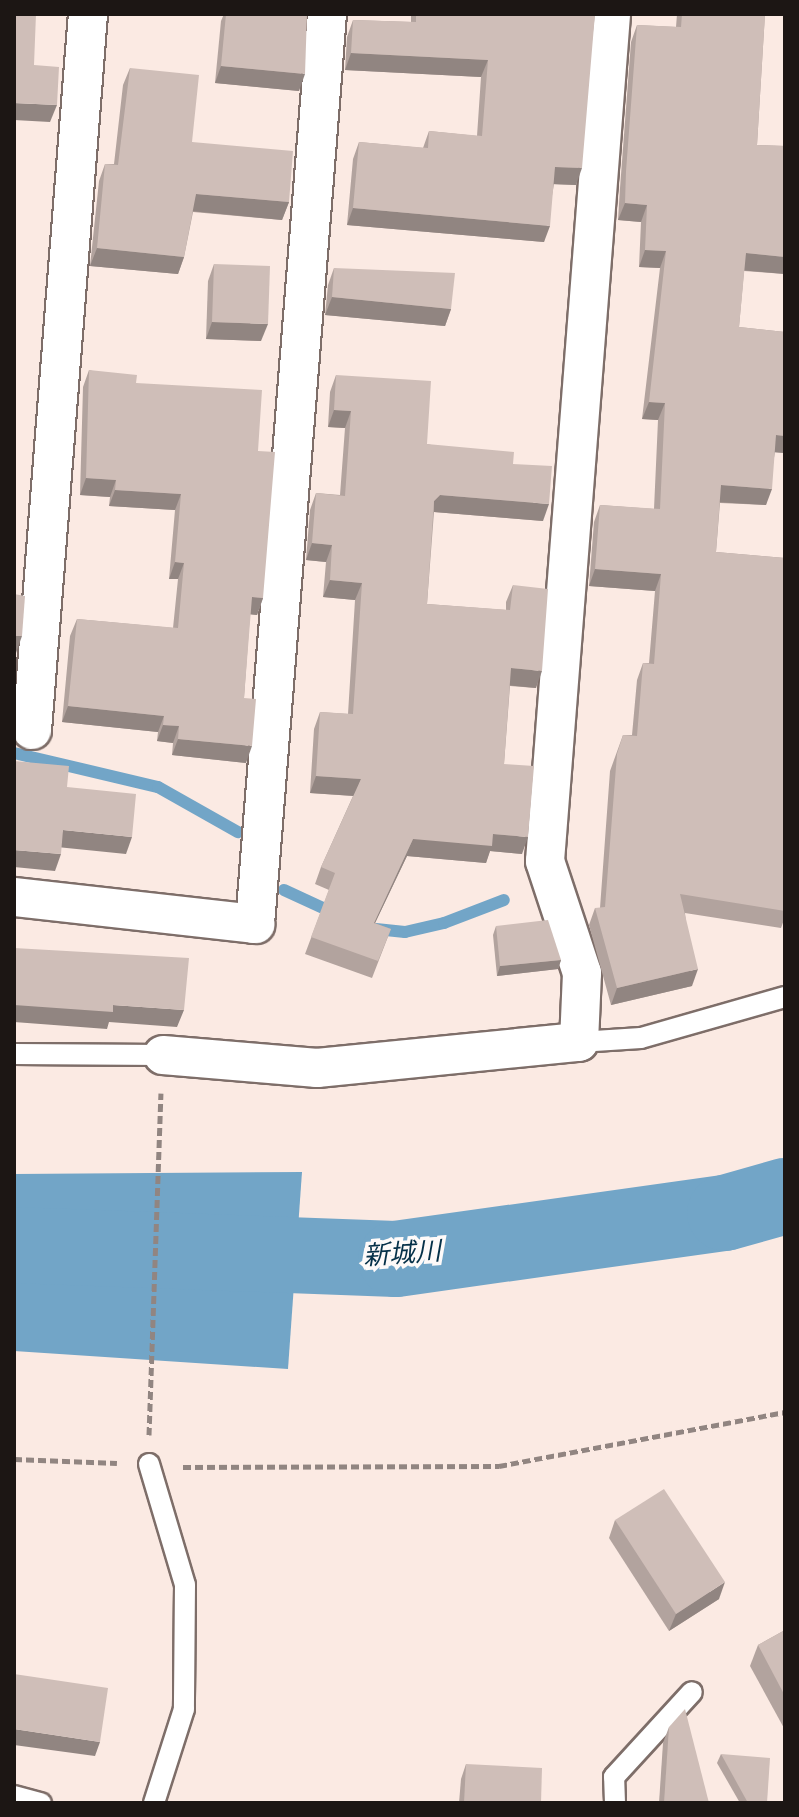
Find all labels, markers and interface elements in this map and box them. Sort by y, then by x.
water label: 新城川 [362,1236,442,1272]

